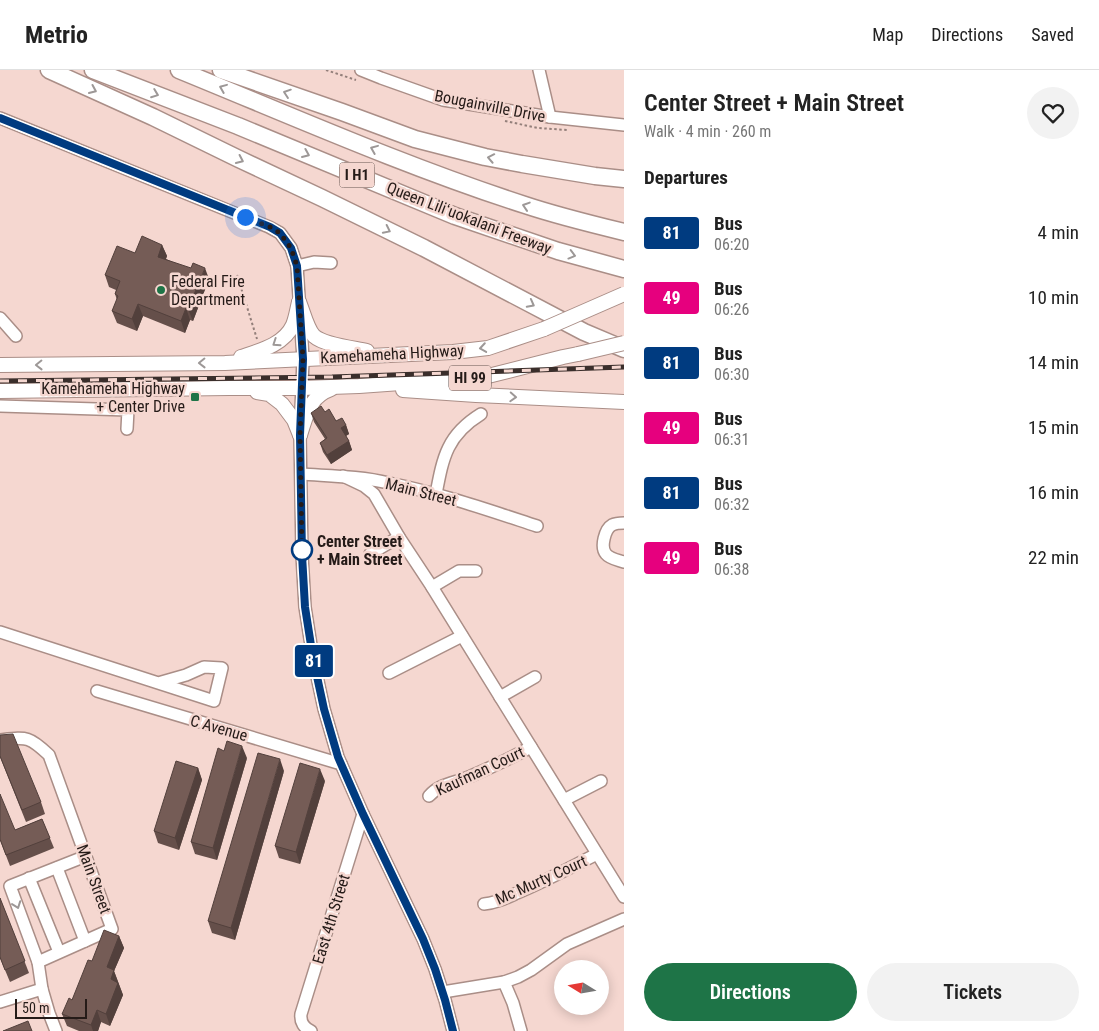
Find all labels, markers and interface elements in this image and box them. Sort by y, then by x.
text: Metrio [25,21,88,49]
text: Map [872,24,903,45]
text: Directions [931,24,1003,45]
text: Saved [1031,24,1074,45]
one-way arrow [88,84,97,94]
one-way arrow [220,84,228,94]
street label: Bougainville Drive [433,86,547,126]
button: heart [1027,87,1079,139]
one-way arrow [150,88,159,98]
one-way arrow [283,89,291,99]
text: Center Street + Main Street [644,89,904,117]
text: Walk · 4 min · 260 m [644,122,771,141]
one-way arrow [370,145,379,156]
one-way arrow [301,148,310,159]
one-way arrow [235,153,244,164]
one-way arrow [487,153,496,164]
road number: I H1 [340,162,374,188]
text: Departures [644,166,728,189]
street label: Queen Liliʻuokalani Freeway [384,178,554,258]
one-way arrow [523,201,531,211]
your location [233,205,258,230]
text: Bus [714,212,743,235]
text: 4 min [1037,221,1079,244]
text: 81 [662,222,681,243]
one-way arrow [382,224,391,234]
text: 06:20 [714,235,749,254]
one-way arrow [568,250,576,260]
place label: Federal Fire Department [171,272,245,309]
text: Bus [714,277,743,300]
marker: Federal Fire Department [155,284,167,296]
text: 10 min [1028,286,1079,309]
text: 49 [662,287,681,308]
one-way arrow [526,298,535,308]
text: 06:26 [714,300,749,319]
one-way arrow [272,337,281,346]
street label: Kamehameha Highway [320,341,465,367]
text: Bus [714,342,743,365]
one-way arrow [478,343,487,353]
text: 14 min [1028,351,1079,374]
text: 81 [662,352,681,373]
one-way arrow [197,358,205,368]
one-way arrow [35,360,42,370]
text: 06:30 [714,365,749,384]
road number: HI 99 [449,366,491,390]
place label: Kamehameha Highway + Center Drive [41,379,185,416]
marker: Kamehameha Highway + Center Drive [189,391,201,403]
one-way arrow [510,392,517,402]
text: Bus [714,407,743,430]
text: 15 min [1028,416,1079,439]
text: 49 [662,417,681,438]
text: 06:31 [714,430,749,449]
text: Bus [714,472,743,495]
street label: Main Street [384,474,459,510]
text: 16 min [1028,481,1079,504]
text: 81 [662,482,681,503]
text: 06:32 [714,495,749,514]
place label: Center Street + Main Street [317,532,403,569]
text: Bus [714,537,743,560]
marker: Center Street + Main Street [291,539,313,561]
text: 22 min [1028,546,1079,569]
text: 49 [662,547,681,568]
text: 06:38 [714,560,749,579]
line badge: 81 [292,645,336,677]
text: 81 [305,650,323,671]
street label: C Avenue [188,711,250,745]
street label: Kaufman Court [433,742,527,800]
street label: Main Street [73,842,115,916]
street label: Mc Murty Court [492,851,590,909]
street label: East 4th Street [308,872,354,966]
one-way arrow [11,900,21,908]
north arrow [554,960,609,1015]
map controls [554,960,609,1015]
button: Directions [644,963,857,1021]
button: Tickets [867,963,1079,1021]
scale bar [15,996,88,1019]
text: 50 m [22,1000,50,1016]

